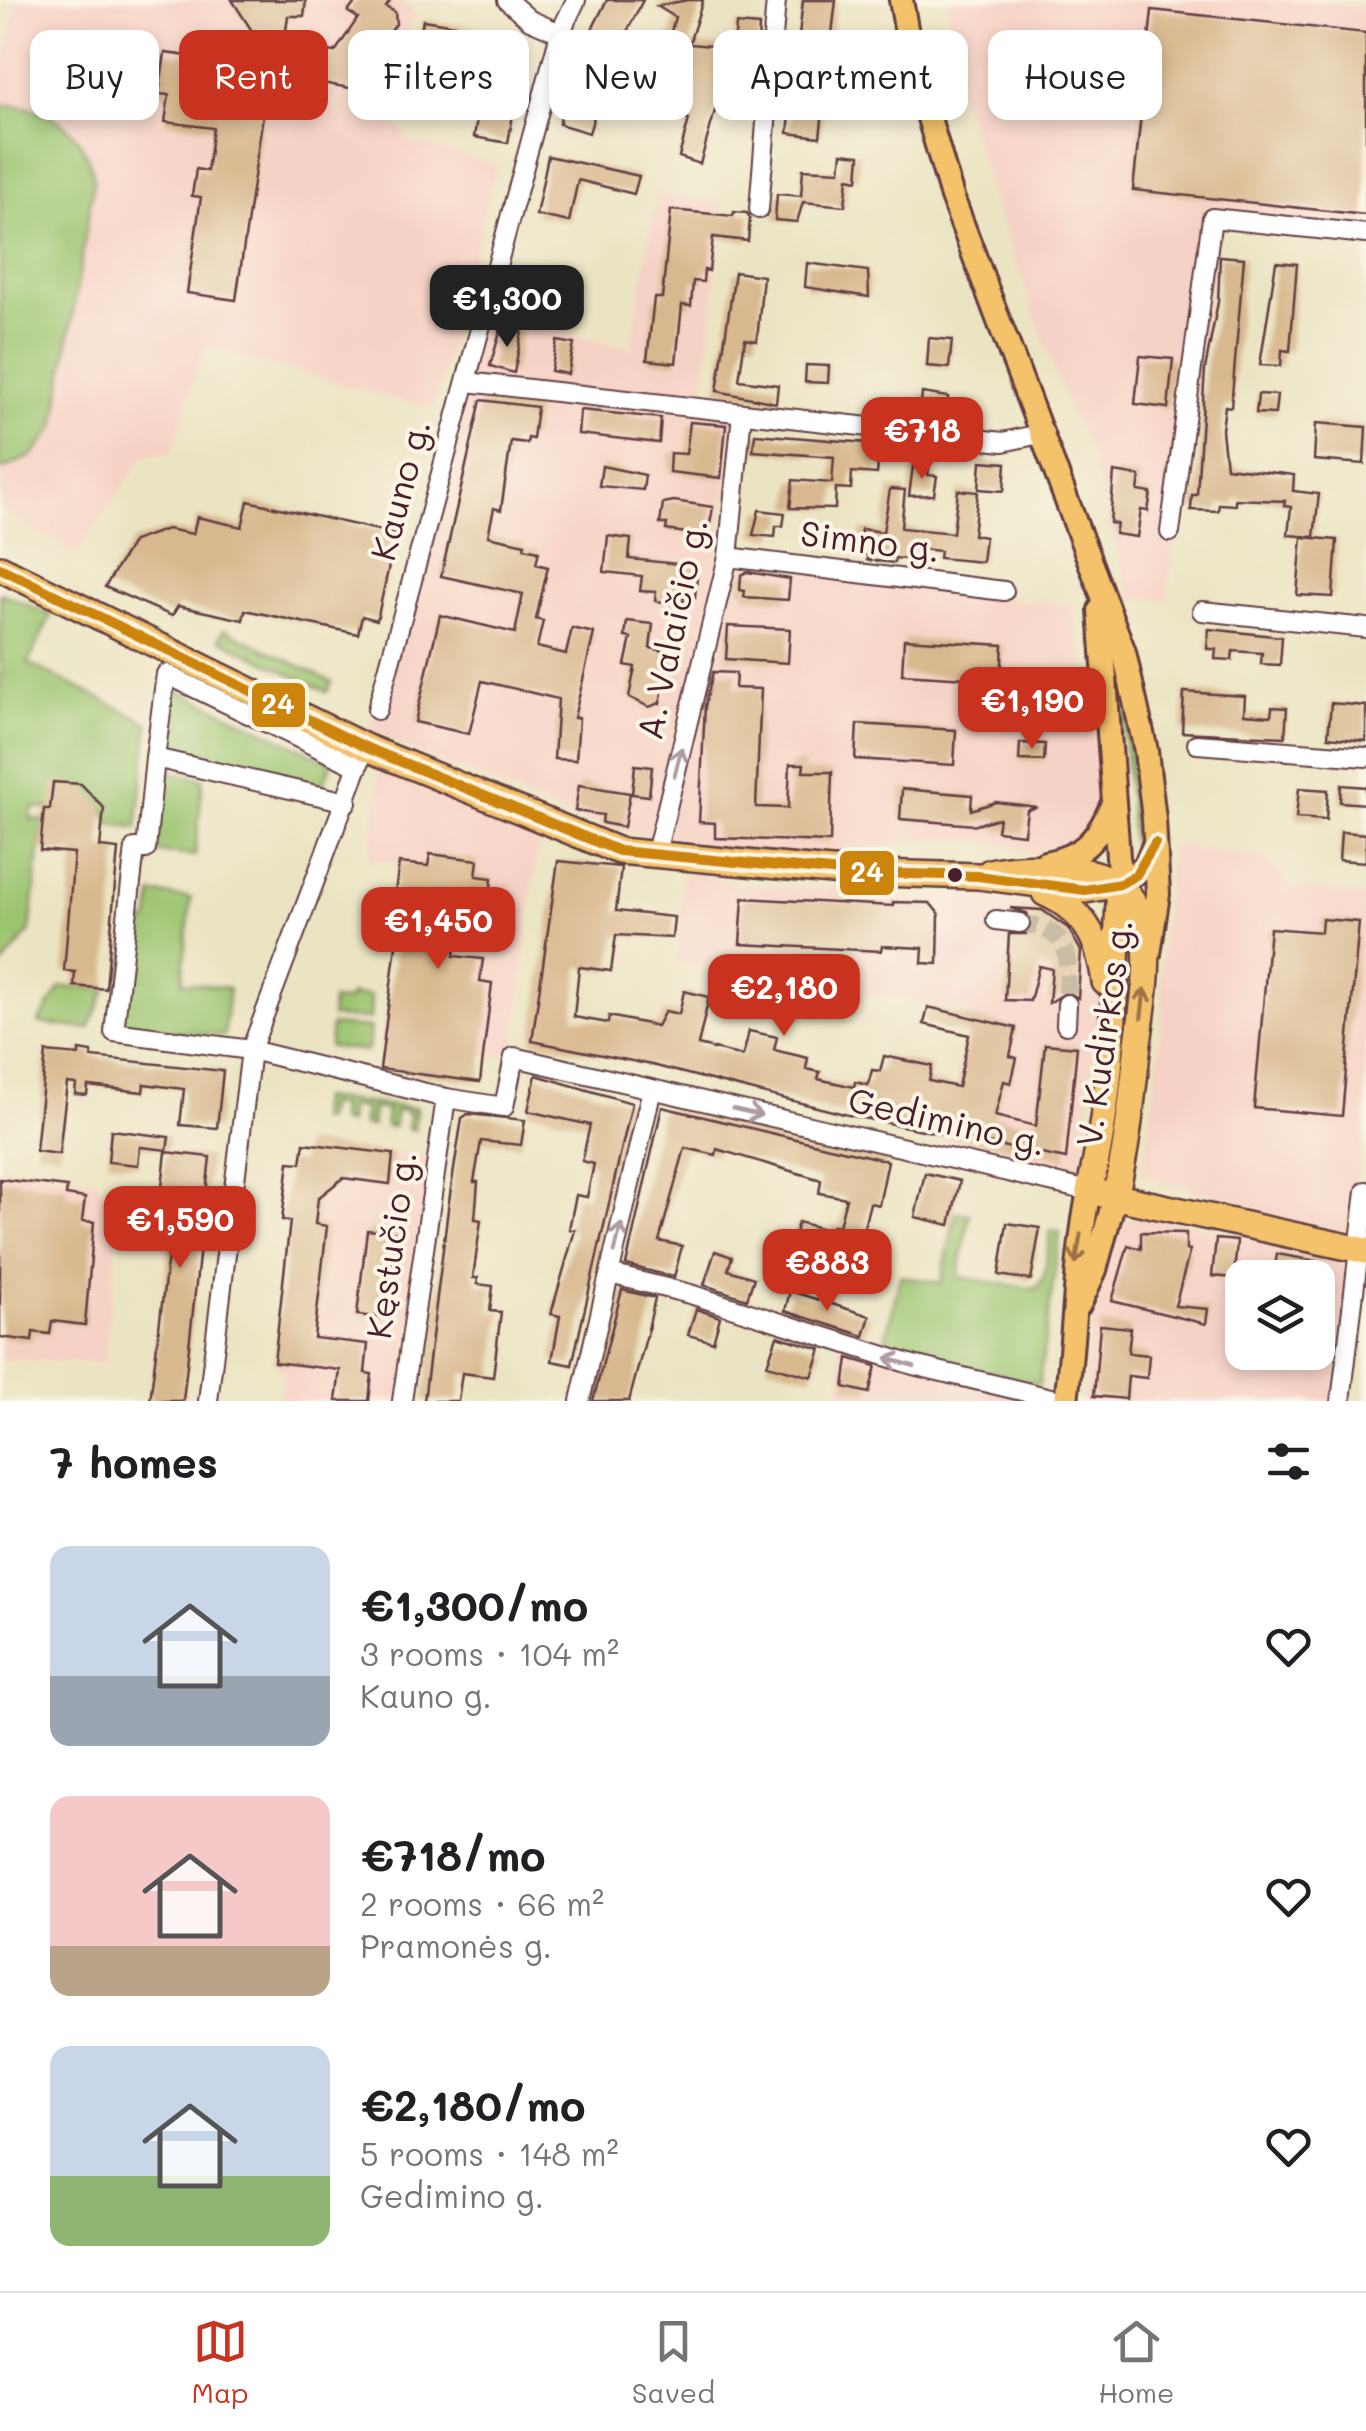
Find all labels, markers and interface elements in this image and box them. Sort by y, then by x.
chip: Buy [30,30,159,120]
chip: Rent [179,30,328,120]
chip: Filters [348,30,529,120]
chip: New [549,30,693,120]
chip: Apartment [713,30,968,120]
chip: House [988,30,1162,120]
pin: €1,300 [426,265,588,350]
text: €1,300 [452,276,562,318]
pin: €718 [863,397,981,482]
text: €718 [883,408,961,450]
street label: Kauno g. [358,414,440,565]
street label: Simno g. [798,509,943,571]
street label: A. Valaičio g. [625,514,717,744]
pin: €1,190 [951,667,1113,752]
text: €1,190 [980,678,1084,720]
line badge: 24 [250,681,307,729]
text: 24 [261,685,295,721]
one-way arrow [670,747,689,778]
line badge: 24 [838,849,896,897]
text: 24 [850,853,884,889]
unlabelled marker [945,865,965,885]
pin: €1,450 [357,887,519,972]
text: €1,450 [383,898,493,940]
street label: V. Kudirkos g. [1064,916,1142,1150]
pin: €2,180 [703,954,865,1039]
text: €2,180 [730,965,838,1007]
one-way arrow [1134,988,1153,1020]
street label: Gedimino g. [844,1075,1051,1165]
one-way arrow [730,1104,762,1122]
street label: Kęstučio g. [354,1148,426,1342]
pin: €1,590 [99,1186,261,1271]
text: €1,590 [126,1197,234,1239]
one-way arrow [610,1223,628,1255]
pin: €883 [768,1229,886,1314]
one-way arrow [1068,1232,1087,1265]
text: €883 [785,1240,869,1282]
map controls [1225,1260,1335,1370]
button: layers [1225,1260,1335,1370]
one-way arrow [885,1351,916,1370]
text: 7 homes [50,1434,218,1489]
icon: filters [1261,1434,1316,1489]
text: €1,300/mo [360,1577,588,1632]
icon: home [130,1586,250,1706]
icon: heart [1261,1619,1316,1674]
text: 3 rooms · 104 m² [360,1632,619,1674]
text: Kauno g. [360,1674,492,1716]
text: €718/mo [360,1827,545,1882]
icon: home [130,1836,250,1956]
icon: heart [1261,1869,1316,1924]
text: 2 rooms · 66 m² [360,1882,604,1924]
text: Pramonės g. [360,1924,552,1966]
text: €2,180/mo [360,2077,585,2132]
icon: home [130,2086,250,2206]
icon: heart [1261,2119,1316,2174]
text: 5 rooms · 148 m² [360,2132,619,2174]
text: Gedimino g. [360,2174,544,2216]
tab: Map [192,2314,249,2410]
tab: Saved [632,2314,715,2410]
tab: Home [1098,2314,1174,2410]

